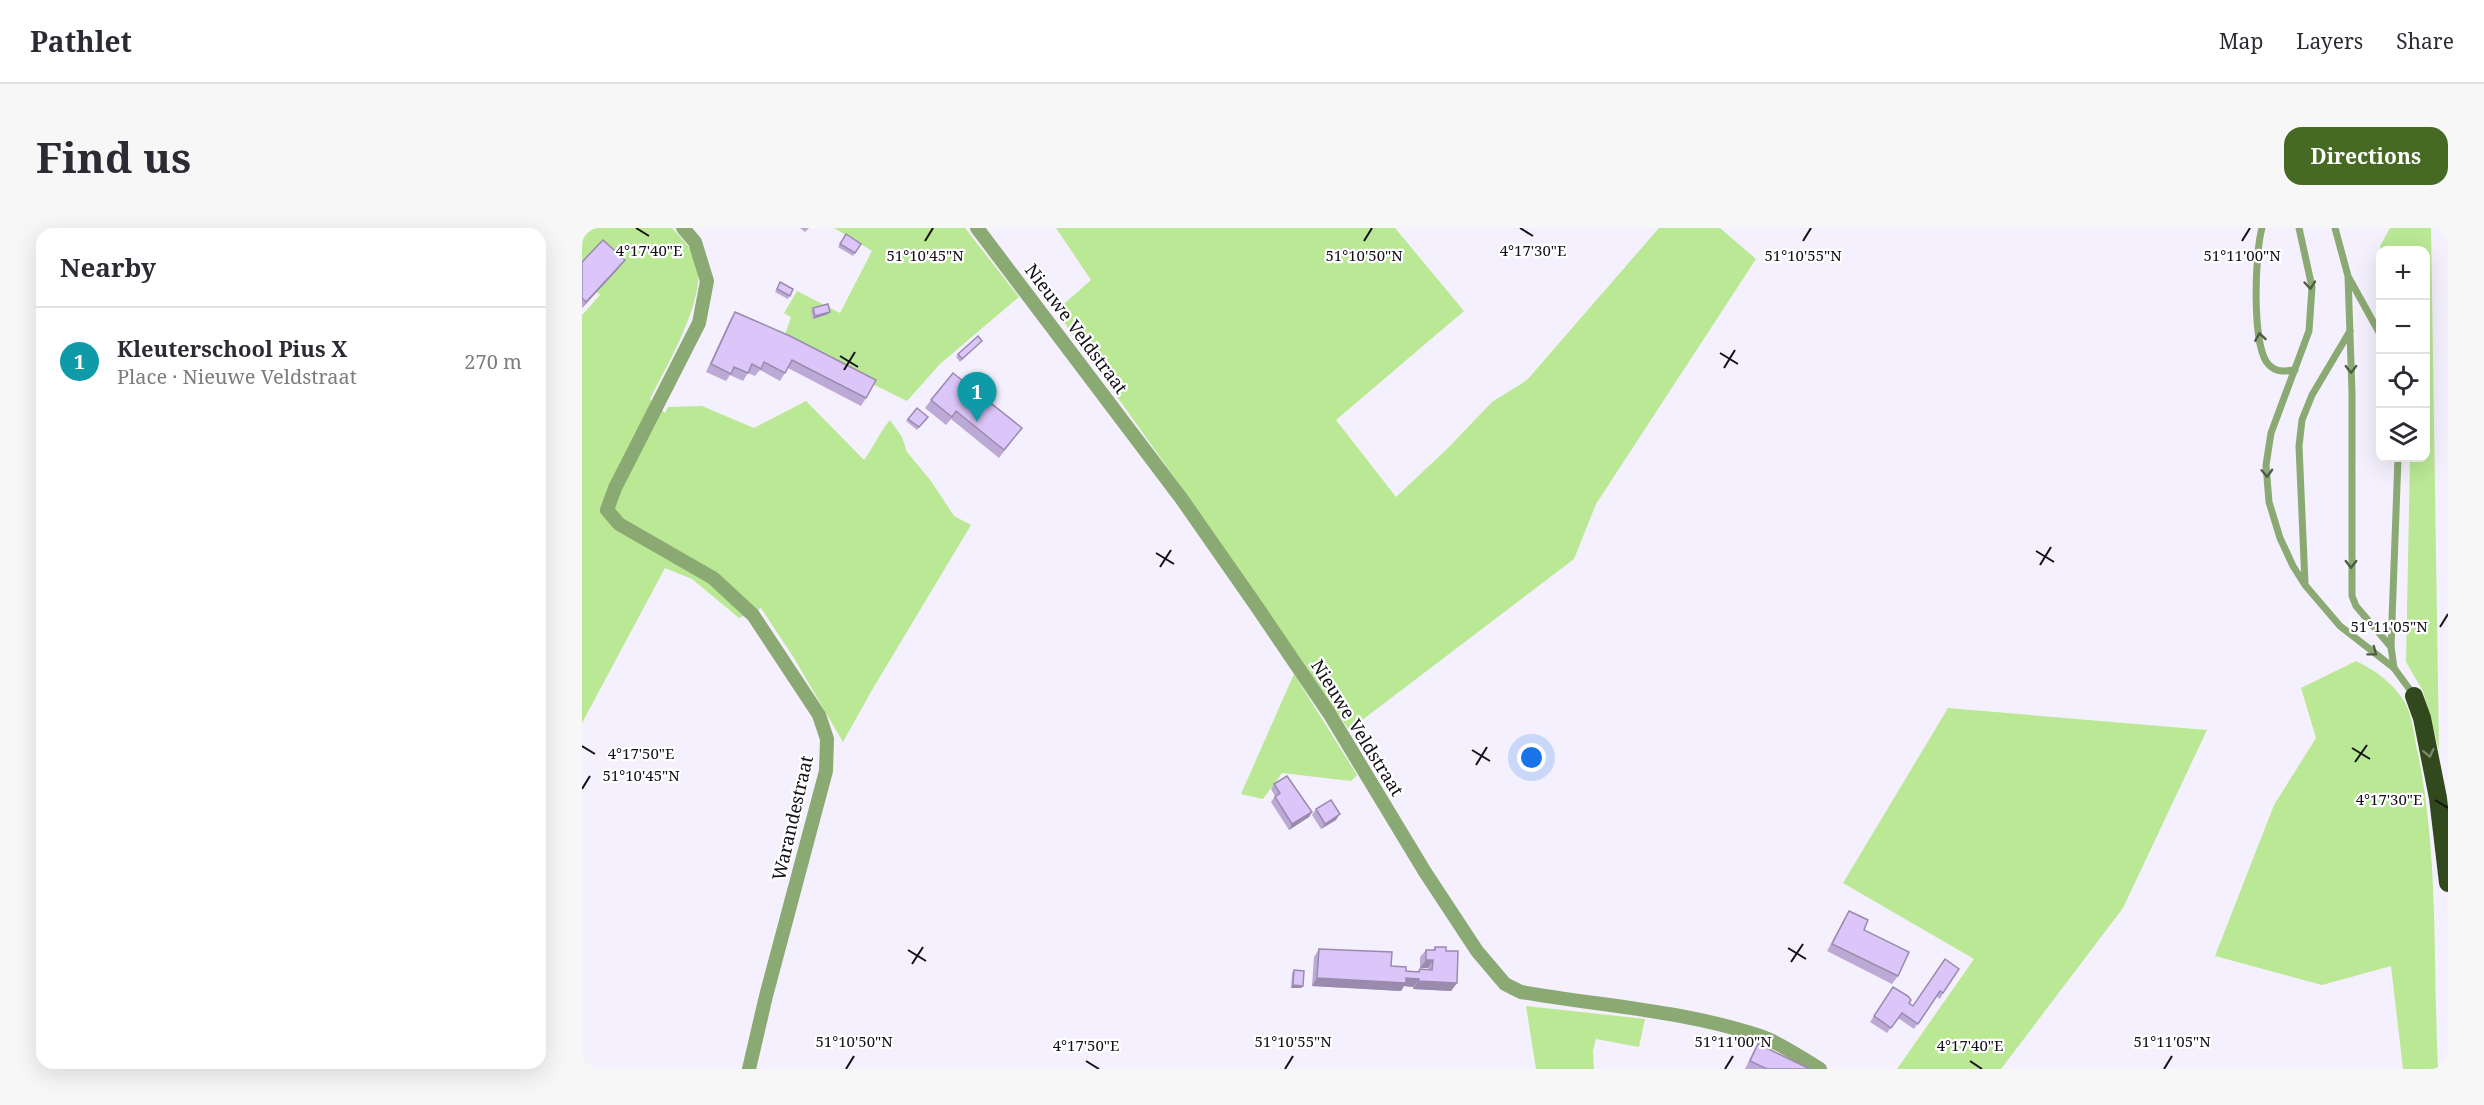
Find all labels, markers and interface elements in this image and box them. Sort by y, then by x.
text: Pathlet [30,22,132,60]
text: Map [2219,27,2263,55]
text: Layers [2296,27,2363,55]
text: Share [2396,27,2454,55]
button: Directions [2284,127,2448,185]
text: Find us [36,128,191,185]
text: 4°17'40"E [616,240,682,260]
text: 4°17'30"E [1500,240,1566,260]
text: 51°10'45"N [886,245,964,265]
text: 51°10'50"N [1325,245,1403,265]
text: 51°10'55"N [1764,245,1842,265]
text: 51°11'00"N [2203,245,2281,265]
map controls [2376,246,2430,462]
button: + [2376,246,2430,300]
text: Nearby [60,249,156,285]
street label: Nieuwe Veldstraat [1020,259,1134,398]
one-way arrow [2303,281,2316,290]
button: − [2376,300,2430,354]
one-way arrow [2255,332,2267,341]
text: Kleuterschool Pius X [117,333,347,363]
text: 1 [74,348,85,375]
text: 270 m [464,348,522,375]
button: locate [2376,354,2430,408]
text: Place · Nieuwe Veldstraat [117,363,357,390]
one-way arrow [2345,364,2357,373]
pin: 1 [958,372,996,422]
button: layers [2376,408,2430,462]
one-way arrow [2261,468,2274,477]
one-way arrow [2345,559,2357,568]
text: 51°11'05"N [2350,616,2428,636]
one-way arrow [2366,644,2377,655]
street label: Nieuwe Veldstraat [1306,655,1410,800]
text: 4°17'50"E [608,743,674,763]
your location [1517,743,1546,772]
one-way arrow [2422,748,2435,758]
street label: Warandestraat [766,753,818,883]
text: 51°10'45"N [602,765,680,785]
text: 4°17'30"E [2356,789,2422,809]
text: 51°10'50"N [815,1031,893,1051]
text: 51°10'55"N [1254,1031,1332,1051]
text: 51°11'00"N [1694,1031,1772,1051]
text: 51°11'05"N [2133,1031,2211,1051]
text: 4°17'50"E [1053,1035,1119,1055]
text: 4°17'40"E [1937,1035,2003,1055]

